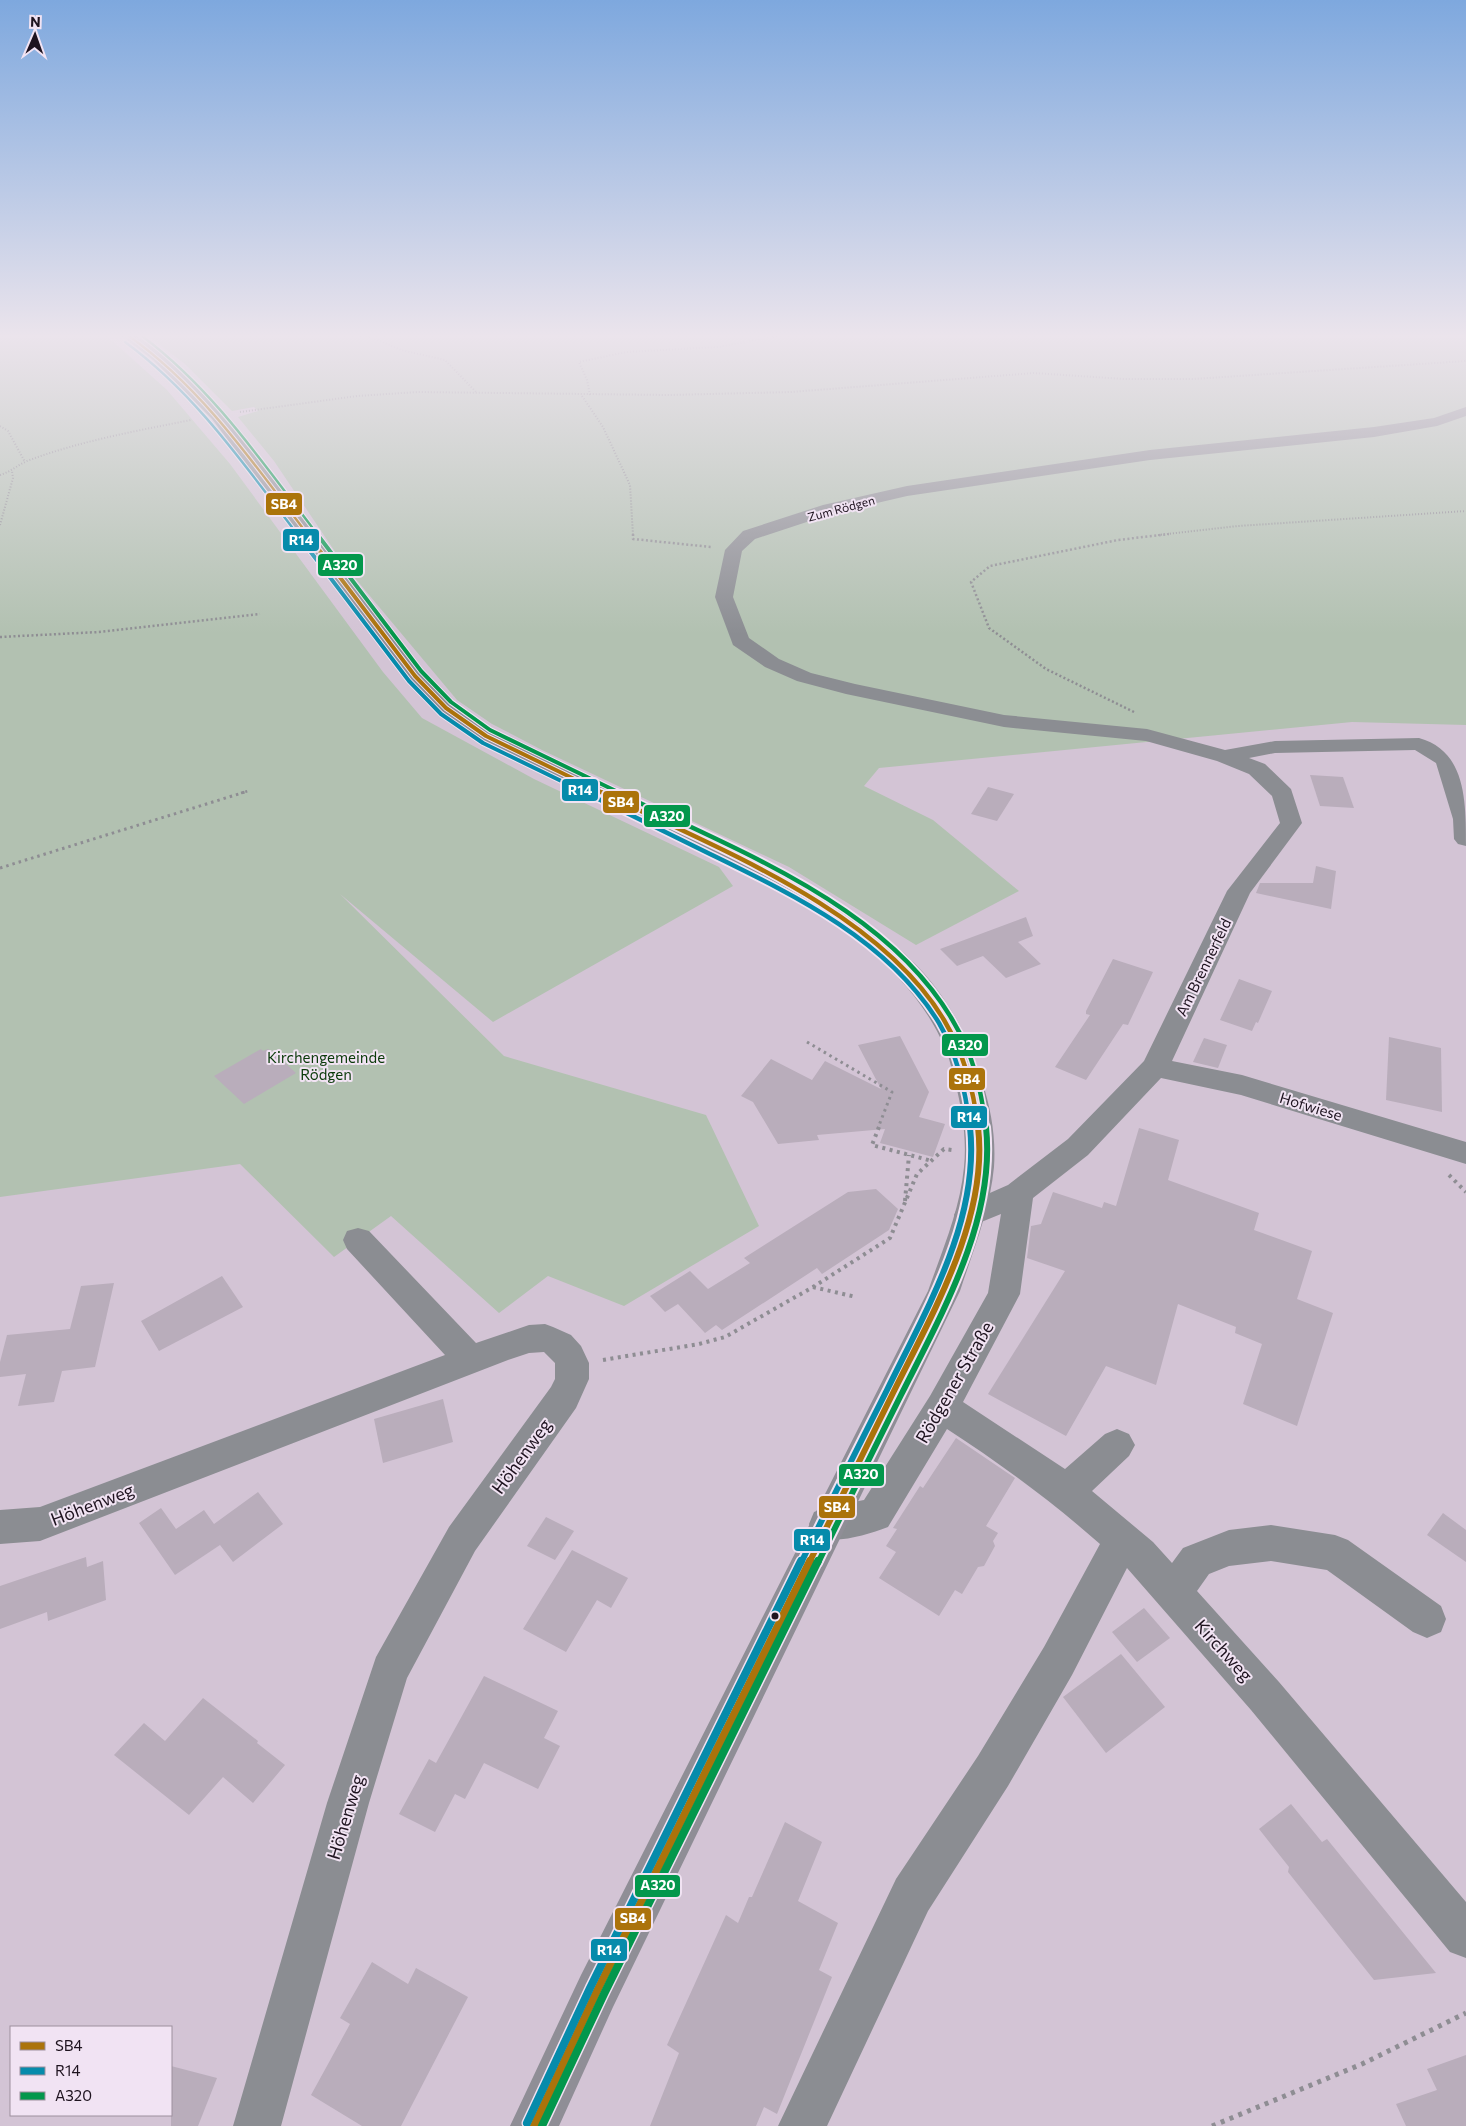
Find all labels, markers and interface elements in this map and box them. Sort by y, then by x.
north arrow [10,10,60,60]
text: N [30,13,41,30]
line badge: SB4 [265,492,303,516]
street label: Zum Rödgen [806,492,876,524]
text: SB4 [271,495,298,512]
line badge: R14 [282,528,320,552]
text: R14 [289,531,314,548]
line badge: A320 [317,553,364,577]
text: A320 [322,556,358,573]
line badge: R14 [561,778,599,802]
text: R14 [568,781,593,798]
line badge: SB4 [602,790,640,814]
text: SB4 [608,793,635,810]
line badge: A320 [643,804,691,828]
text: A320 [649,807,685,824]
street label: Am Brennerfeld [1172,915,1234,1019]
line badge: A320 [941,1033,989,1057]
text: A320 [947,1036,983,1053]
park label: Kirchengemeinde Rödgen [267,1048,385,1083]
line badge: SB4 [948,1067,986,1091]
text: SB4 [954,1070,981,1087]
street label: Hofwiese [1278,1088,1345,1124]
line badge: R14 [950,1105,988,1129]
text: R14 [957,1108,982,1125]
street label: Rödgener Straße [910,1317,998,1447]
street label: Höhenweg [486,1414,556,1498]
line badge: A320 [838,1463,885,1487]
text: A320 [843,1465,879,1482]
street label: Höhenweg [47,1478,137,1530]
line badge: SB4 [818,1495,856,1519]
text: SB4 [824,1498,851,1515]
line badge: R14 [793,1528,831,1552]
text: R14 [800,1531,825,1548]
unlabelled marker [770,1611,780,1621]
street label: Kirchweg [1190,1614,1258,1686]
street label: Höhenweg [322,1772,368,1862]
line badge: A320 [634,1874,681,1898]
text: A320 [640,1876,676,1893]
line badge: SB4 [614,1907,652,1931]
text: SB4 [620,1909,647,1926]
line badge: R14 [590,1938,628,1962]
text: R14 [597,1941,622,1958]
legend [10,2026,172,2116]
text: SB4 [55,2036,82,2054]
text: R14 [55,2061,80,2079]
text: A320 [55,2086,92,2104]

